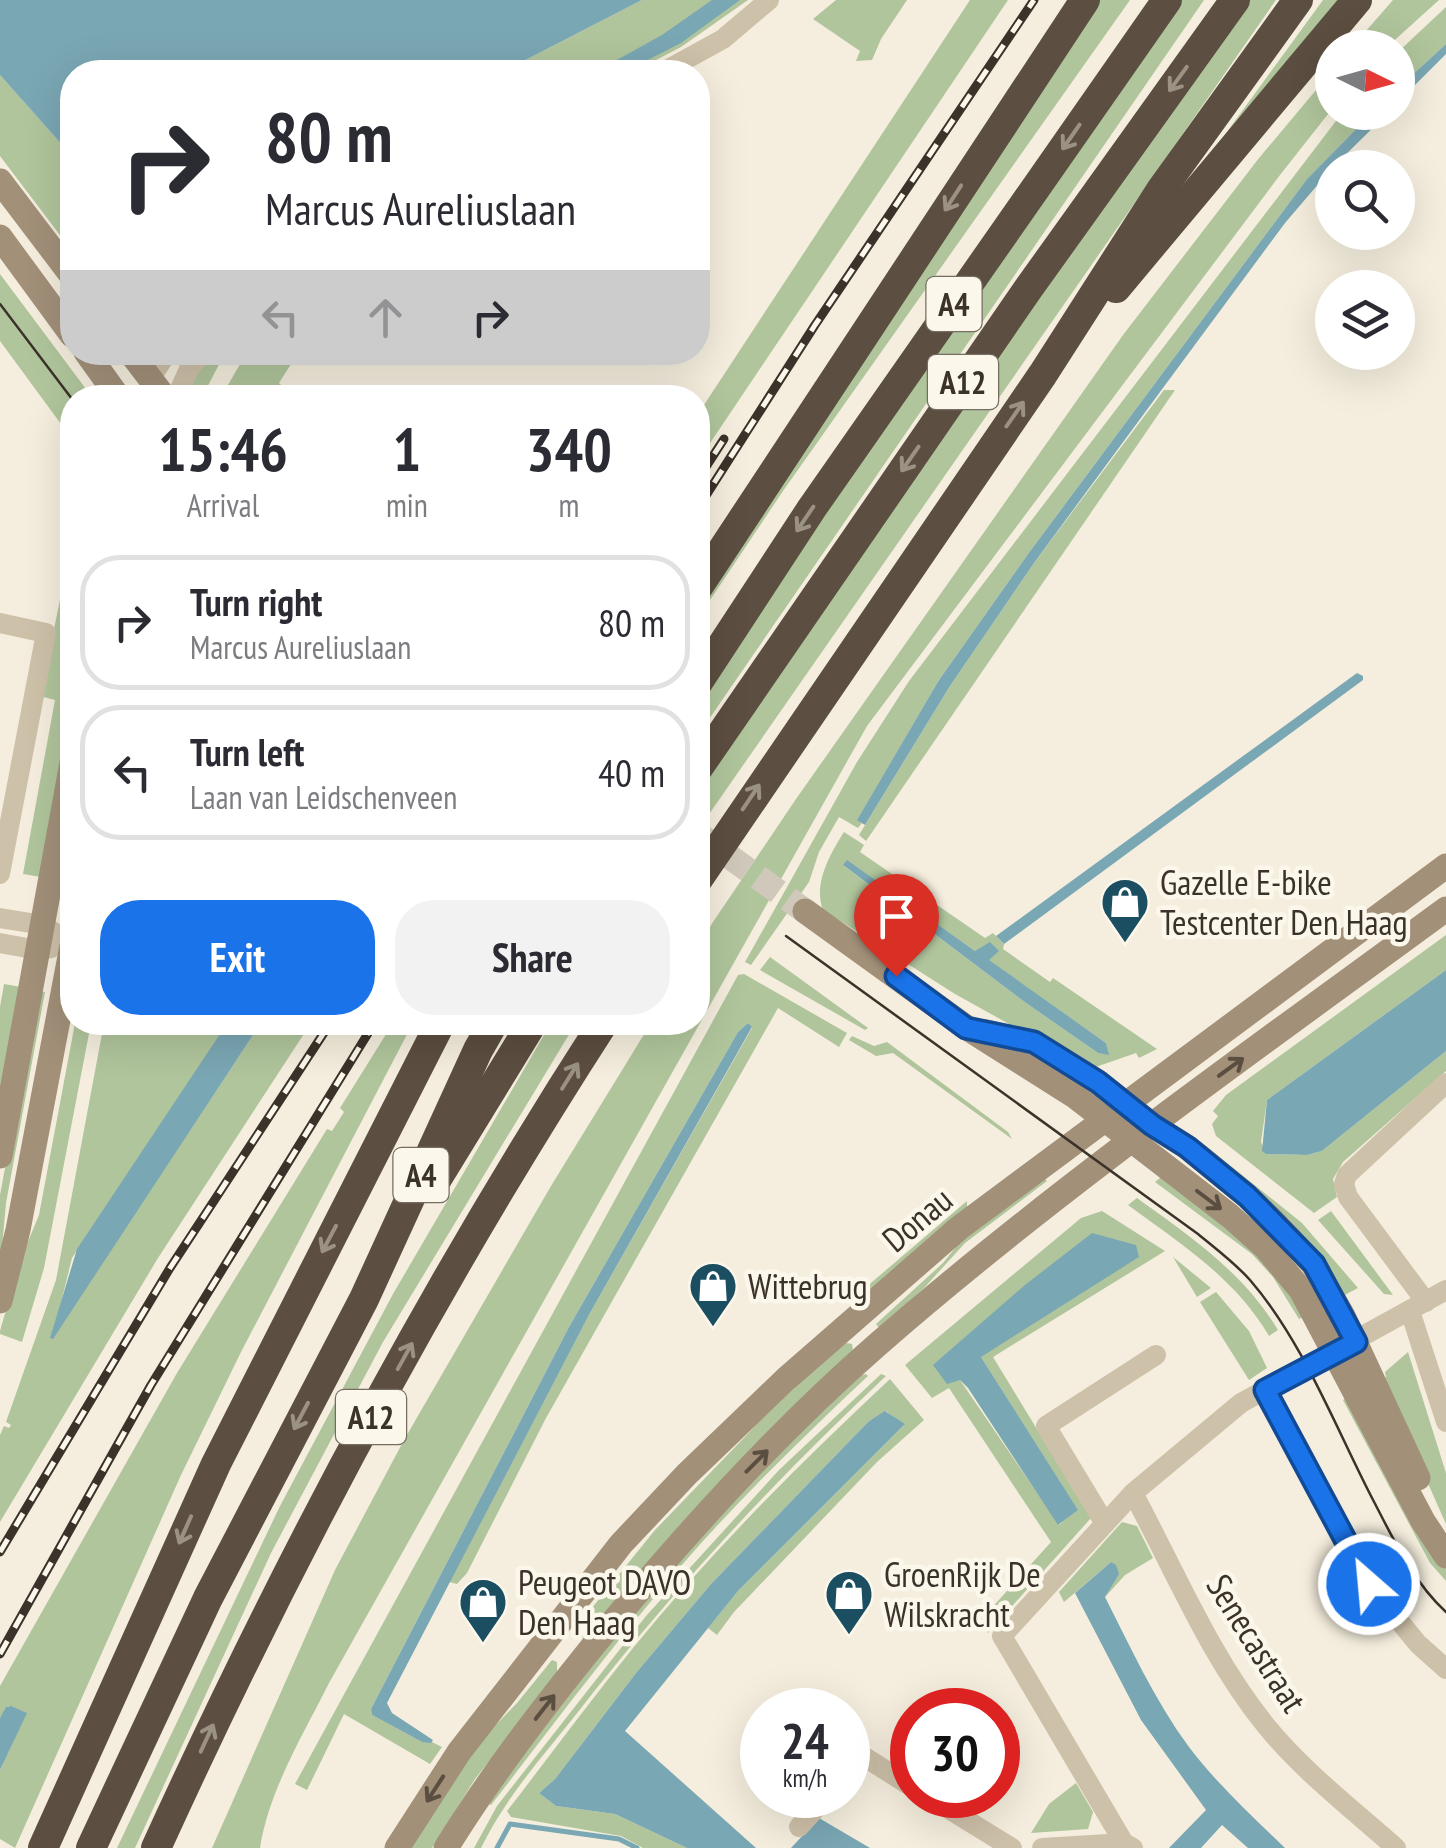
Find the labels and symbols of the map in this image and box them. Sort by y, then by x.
north arrow [1315,30,1415,130]
one-way arrow [1168,65,1189,92]
one-way arrow [1061,123,1082,150]
one-way arrow [943,183,964,212]
road number: A4 [926,277,982,331]
road number: A12 [928,355,998,409]
one-way arrow [1004,401,1025,428]
one-way arrow [900,444,921,472]
one-way arrow [795,504,816,532]
one-way arrow [741,784,762,812]
place label: Gazelle E-bike Testcenter Den Haag [1160,859,1408,945]
pin [854,874,939,977]
shop icon: Gazelle E-bike Testcenter Den Haag [1099,876,1151,944]
one-way arrow [1217,1057,1244,1078]
one-way arrow [559,1062,580,1091]
road number: A4 [394,1148,448,1202]
street label: Donau [872,1176,962,1262]
one-way arrow [1195,1189,1222,1210]
one-way arrow [319,1224,338,1254]
shop icon: Wittebrug [687,1260,739,1328]
place label: Wittebrug [748,1263,868,1309]
one-way arrow [395,1342,415,1372]
road number: A12 [336,1390,406,1444]
one-way arrow [291,1401,311,1431]
one-way arrow [745,1449,769,1473]
one-way arrow [175,1514,193,1545]
position arrow [1317,1532,1421,1636]
place label: GroenRijk De Wilskracht [884,1551,1041,1637]
place label: Peugeot DAVO Den Haag [518,1559,691,1645]
street label: Senecastraat [1197,1565,1318,1721]
shop icon: GroenRijk De Wilskracht [823,1568,875,1636]
shop icon: Peugeot DAVO Den Haag [457,1576,509,1644]
speed limit sign: 30 [890,1688,1020,1818]
one-way arrow [535,1694,556,1721]
one-way arrow [199,1724,218,1754]
one-way arrow [425,1774,446,1803]

